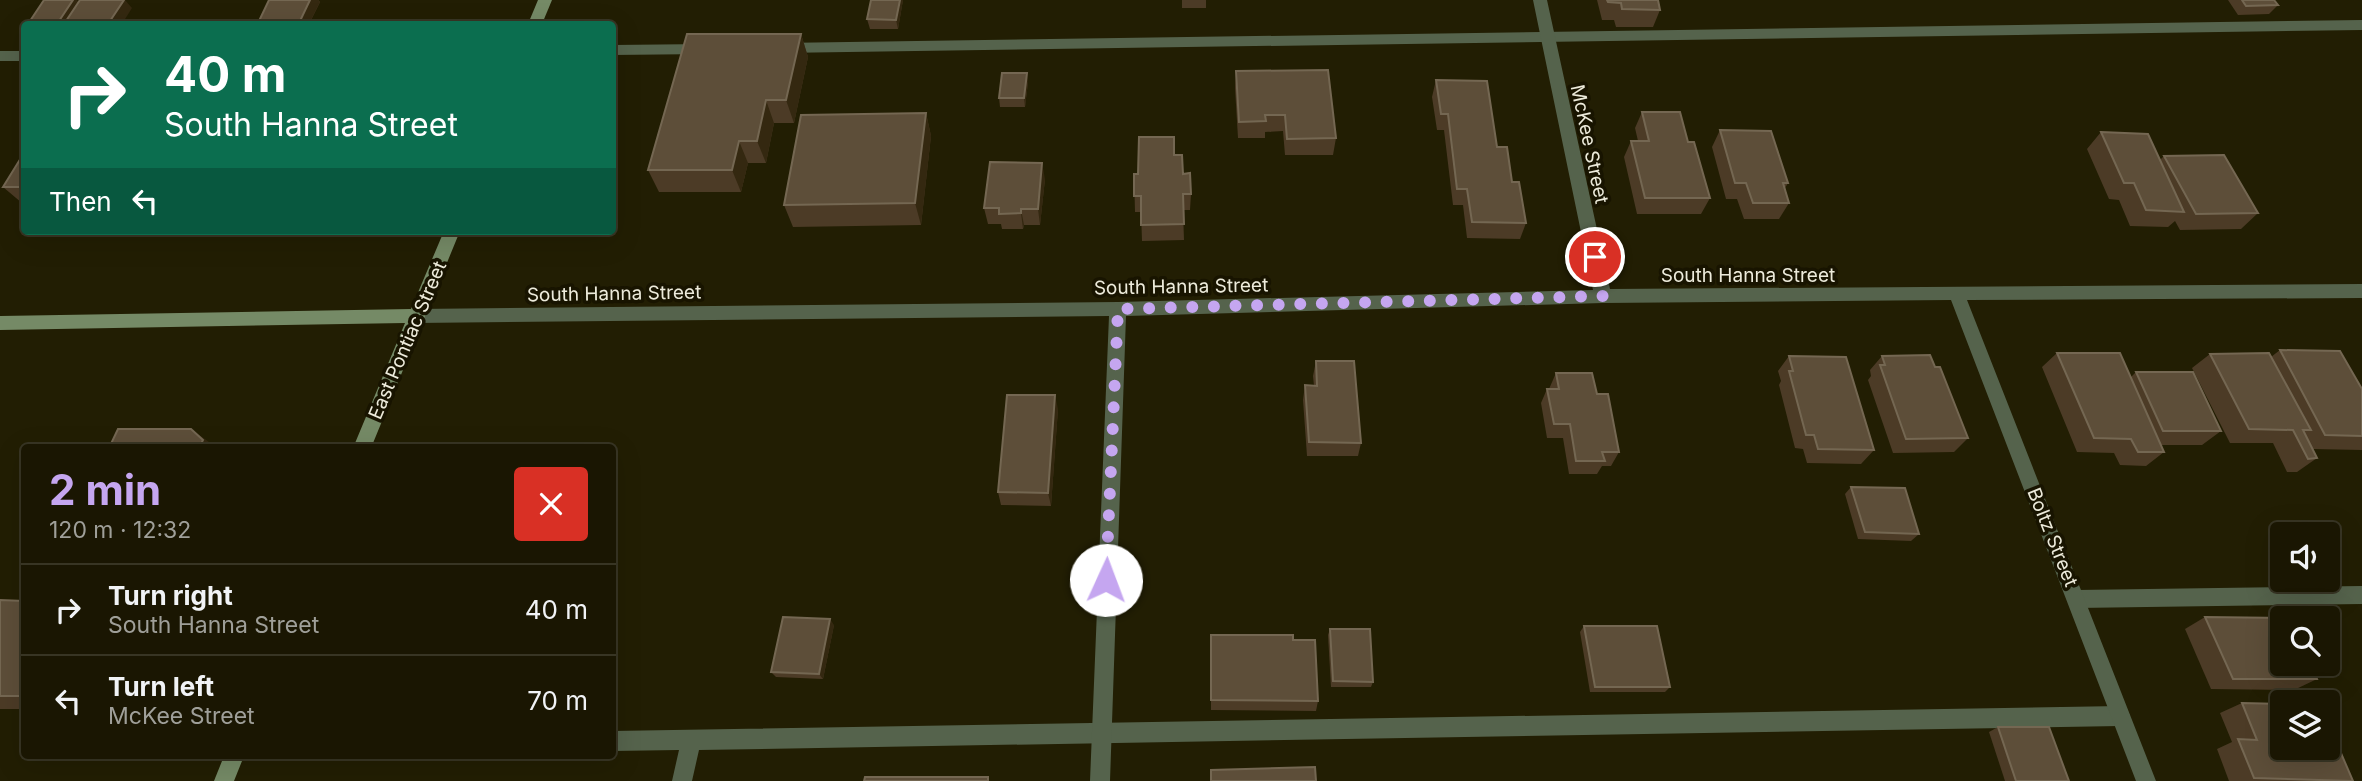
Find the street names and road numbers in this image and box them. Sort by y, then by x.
street label: McKee Street [1566,82,1613,206]
street label: East Pontiac Street [364,258,451,423]
street label: South Hanna Street [1661,264,1835,287]
street label: South Hanna Street [1094,273,1268,300]
street label: South Hanna Street [527,280,701,307]
street label: Boltz Street [2022,484,2083,590]

